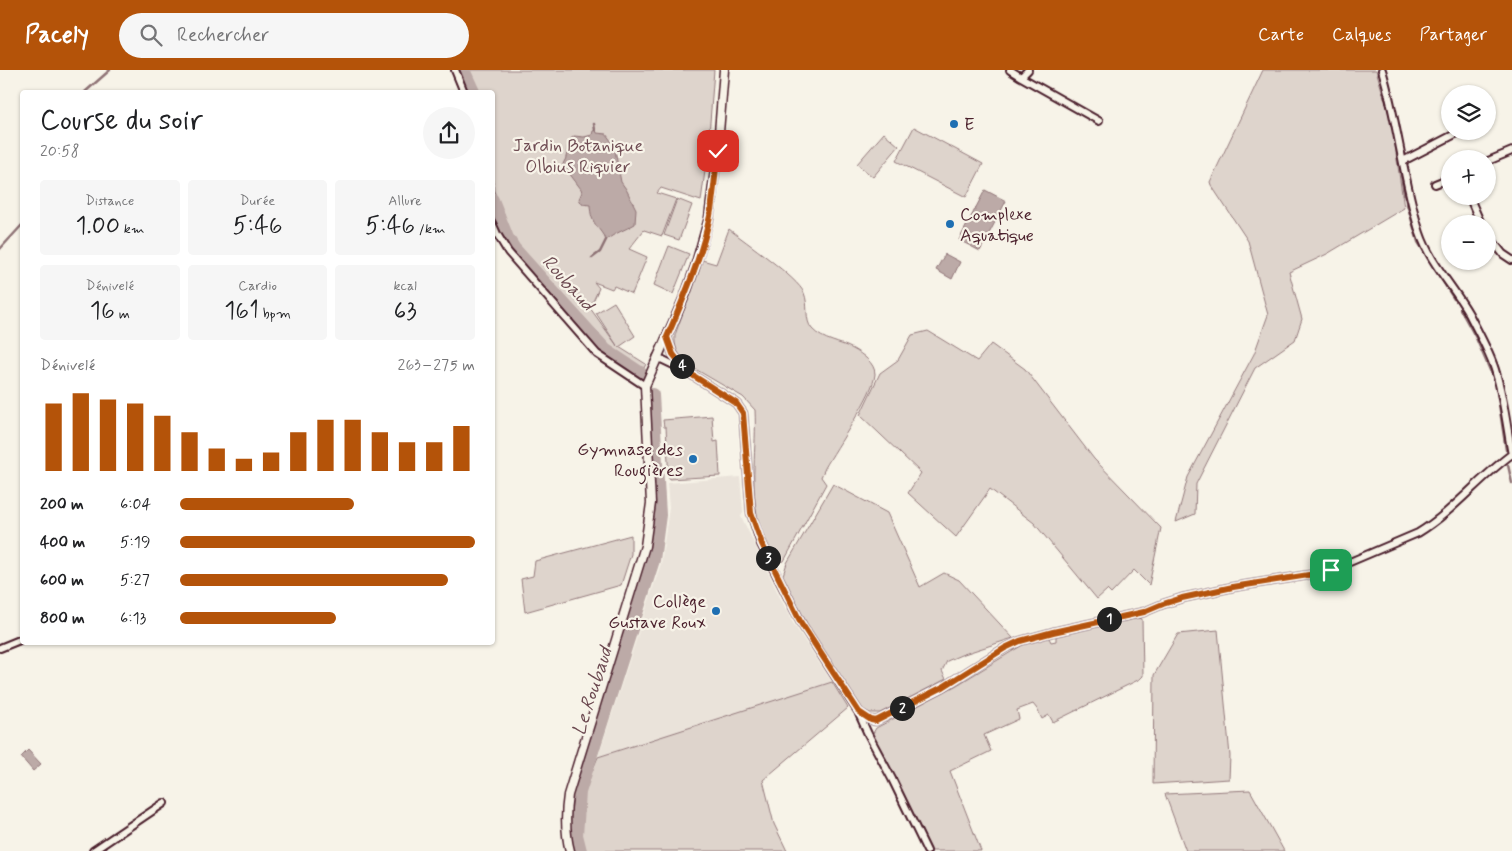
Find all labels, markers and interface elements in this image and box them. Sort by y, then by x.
search box [119,13,469,58]
text: Pacely [25,20,89,51]
icon: search [137,21,165,49]
text: Rechercher [177,23,269,48]
text: Carte [1258,23,1304,47]
text: Calques [1332,23,1391,47]
text: Partager [1419,23,1487,47]
map controls [1441,85,1496,270]
button: layers [1441,85,1496,140]
text: Course du soir [40,103,203,140]
button: share [423,107,475,159]
place label: E [964,113,975,137]
marker: E [948,118,960,130]
pin [697,130,739,172]
park label: Jardin Botanique Olbius Riquier [513,134,643,179]
icon: check [704,137,732,165]
text: 20:58 [40,141,80,162]
button: + [1441,150,1496,205]
text: Distance [85,192,134,210]
text: Durée [240,192,275,210]
text: Allure [388,192,422,210]
place label: Complexe Aquatique [960,203,1034,248]
text: 1.00 [75,210,120,243]
text: 5:46 [232,210,283,243]
text: 5:46 [365,210,415,243]
button: − [1441,215,1496,270]
marker: Complexe Aquatique [944,218,956,230]
text: km [120,220,144,238]
text: /km [415,220,445,238]
water label: Roubaud [536,250,601,318]
text: Dénivelé [86,277,134,295]
text: Cardio [238,277,277,295]
text: kcal [393,277,417,295]
text: 16 [90,295,115,328]
text: 161 [224,295,259,328]
text: 63 [393,295,417,328]
text: m [115,305,130,323]
text: bpm [259,305,291,323]
pin: 4 [670,354,694,378]
text: Dénivelé [40,355,95,376]
text: 263–275 m [398,355,475,376]
text: 4 [678,357,687,375]
place label: Gymnase des Rougières [577,438,683,485]
marker: Gymnase des Rougières [687,453,699,465]
text: 200 m [40,494,84,515]
text: 6:04 [120,494,151,515]
text: 400 m [40,532,85,553]
text: 5:19 [120,532,151,553]
pin: 3 [756,546,780,570]
text: 3 [765,549,772,567]
pin [1310,549,1352,591]
icon: arrive [1317,556,1345,584]
text: 600 m [40,570,84,591]
text: 5:27 [120,570,150,591]
place label: Collège Gustave Roux [608,590,706,635]
marker: Collège Gustave Roux [710,605,722,617]
pin: 1 [1096,606,1122,632]
text: 800 m [40,608,85,629]
text: 6:13 [120,608,146,629]
text: 1 [1106,610,1113,628]
water label: Le Roubaud [567,642,619,738]
pin: 2 [890,696,914,720]
text: 2 [899,699,906,717]

